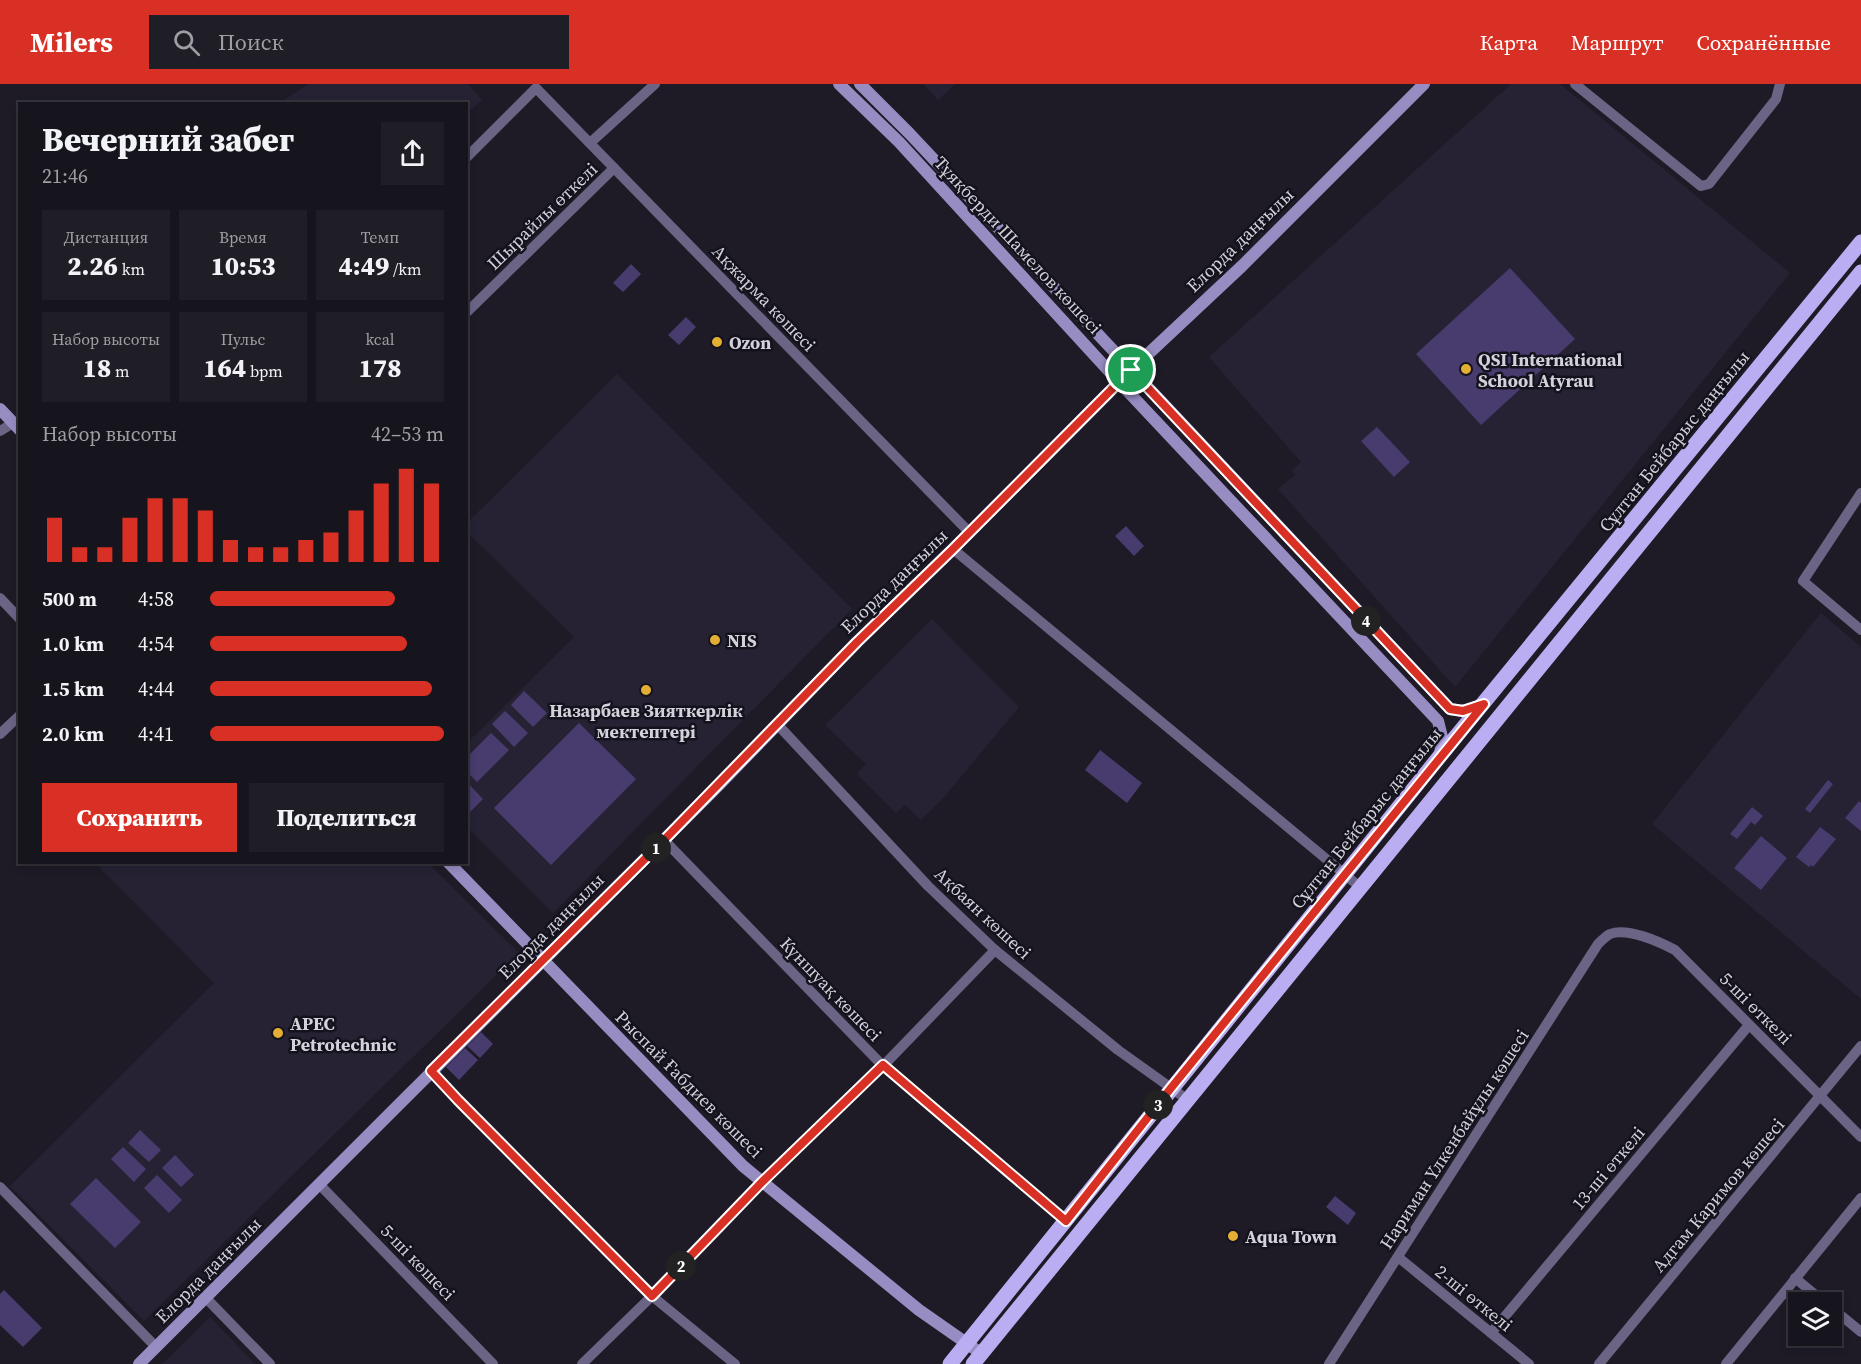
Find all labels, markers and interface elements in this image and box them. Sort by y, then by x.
search box [149,15,569,69]
text: Milers [30,23,113,61]
icon: search [170,26,203,59]
text: Поиск [218,27,284,57]
text: Карта [1480,28,1538,57]
text: Маршрут [1571,28,1664,57]
text: Сохранённые [1697,28,1831,57]
text: Вечерний забег [42,117,294,162]
button: share [381,122,444,185]
street label: Тұяқберди Шамелов көшесі [929,151,1107,339]
street label: Шырайлы өткелі [481,157,603,275]
text: 21:46 [42,162,88,190]
street label: Елорда даңғылы [1181,182,1299,298]
text: Дистанция [64,226,148,248]
text: Время [219,226,267,248]
text: Темп [361,226,399,248]
street label: Ақжарма көшесі [707,239,821,357]
text: 2.26 [67,248,118,284]
text: 10:53 [210,248,276,284]
text: 4:49 [339,248,389,284]
text: km [118,258,145,280]
text: /km [389,258,421,280]
text: Набор высоты [52,328,160,350]
text: Пульс [221,328,265,350]
text: kcal [365,328,395,350]
place label: Ozon [729,330,771,355]
marker: Ozon [710,335,724,349]
pin [1105,344,1156,395]
street label: Сұлтан Бейбарыс даңғылы [1593,345,1755,537]
place label: QSI International School Atyrau [1478,347,1623,393]
text: 18 [83,350,111,386]
text: 164 [203,350,246,386]
text: 178 [359,350,401,386]
icon: arrive [1114,353,1147,386]
text: m [111,360,129,382]
text: bpm [246,360,283,382]
marker: QSI International School Atyrau [1459,362,1473,376]
text: Набор высоты [42,420,177,448]
text: 42–53 m [371,420,444,448]
street label: Елорда даңғылы [835,523,953,639]
text: 500 m [42,585,97,613]
text: 4:58 [138,585,174,613]
pin: 4 [1351,606,1381,636]
text: 4 [1362,610,1370,632]
place label: NIS [727,628,757,653]
text: 1.0 km [42,630,104,658]
text: 4:54 [138,630,174,658]
marker: NIS [708,633,722,647]
text: 1.5 km [42,675,104,703]
text: 4:44 [138,675,174,703]
marker: Назарбаев Зияткерлік мектептері [639,683,653,697]
place label: Назарбаев Зияткерлік мектептері [549,698,743,744]
text: 2.0 km [42,720,104,748]
text: 4:41 [138,720,174,748]
street label: Сұлтан Бейбарыс даңғылы [1285,722,1447,914]
button: Сохранить [42,783,237,852]
button: Поделиться [249,783,444,852]
pin: 1 [641,833,671,863]
text: 1 [652,837,660,859]
street label: Ақбаян көшесі [929,862,1037,964]
street label: Елорда даңғылы [493,868,609,984]
street label: Күншуақ көшесі [775,931,887,1047]
street label: 5-ші өткелі [1714,966,1798,1050]
street label: Рыспай Ғабдиев көшесі [610,1005,768,1163]
place label: APEC Petrotechnic [290,1011,396,1057]
street label: Нариман Үлкенбайұлы көшесі [1373,1024,1535,1254]
marker: APEC Petrotechnic [271,1026,285,1040]
pin: 3 [1143,1090,1173,1120]
text: 3 [1154,1094,1162,1116]
street label: Адгам Каримов көшесі [1646,1113,1790,1277]
street label: 13-ші өткелі [1566,1121,1650,1215]
street label: Елорда даңғылы [150,1212,266,1328]
street label: 5-ші көшесі [375,1218,461,1306]
place label: Aqua Town [1245,1224,1337,1249]
marker: Aqua Town [1226,1229,1240,1243]
pin: 2 [666,1251,696,1281]
text: 2 [677,1255,685,1277]
street label: 2-ші өткелі [1430,1259,1518,1337]
map controls [1788,1292,1842,1346]
button: layers [1788,1292,1842,1346]

